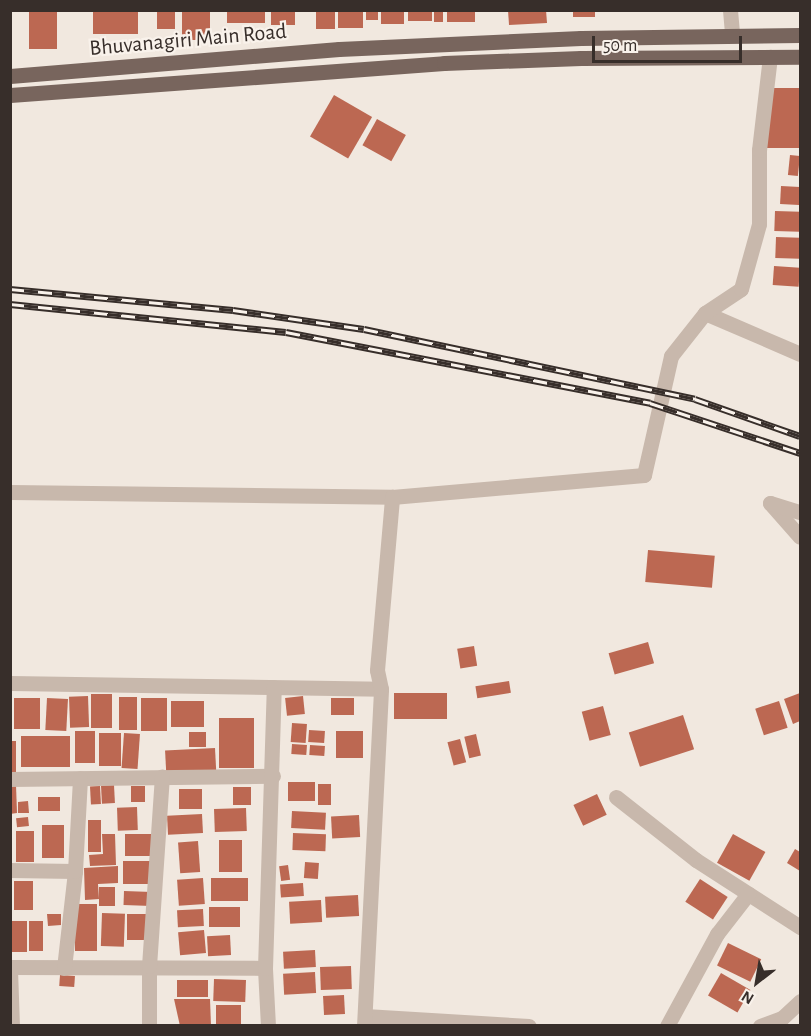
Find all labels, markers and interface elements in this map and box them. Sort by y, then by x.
street label: Bhuvanagiri Main Road [88,18,288,62]
scale bar [595,24,745,62]
text: 50 m [603,37,637,55]
north arrow [727,952,787,1012]
text: N [739,988,757,1007]

